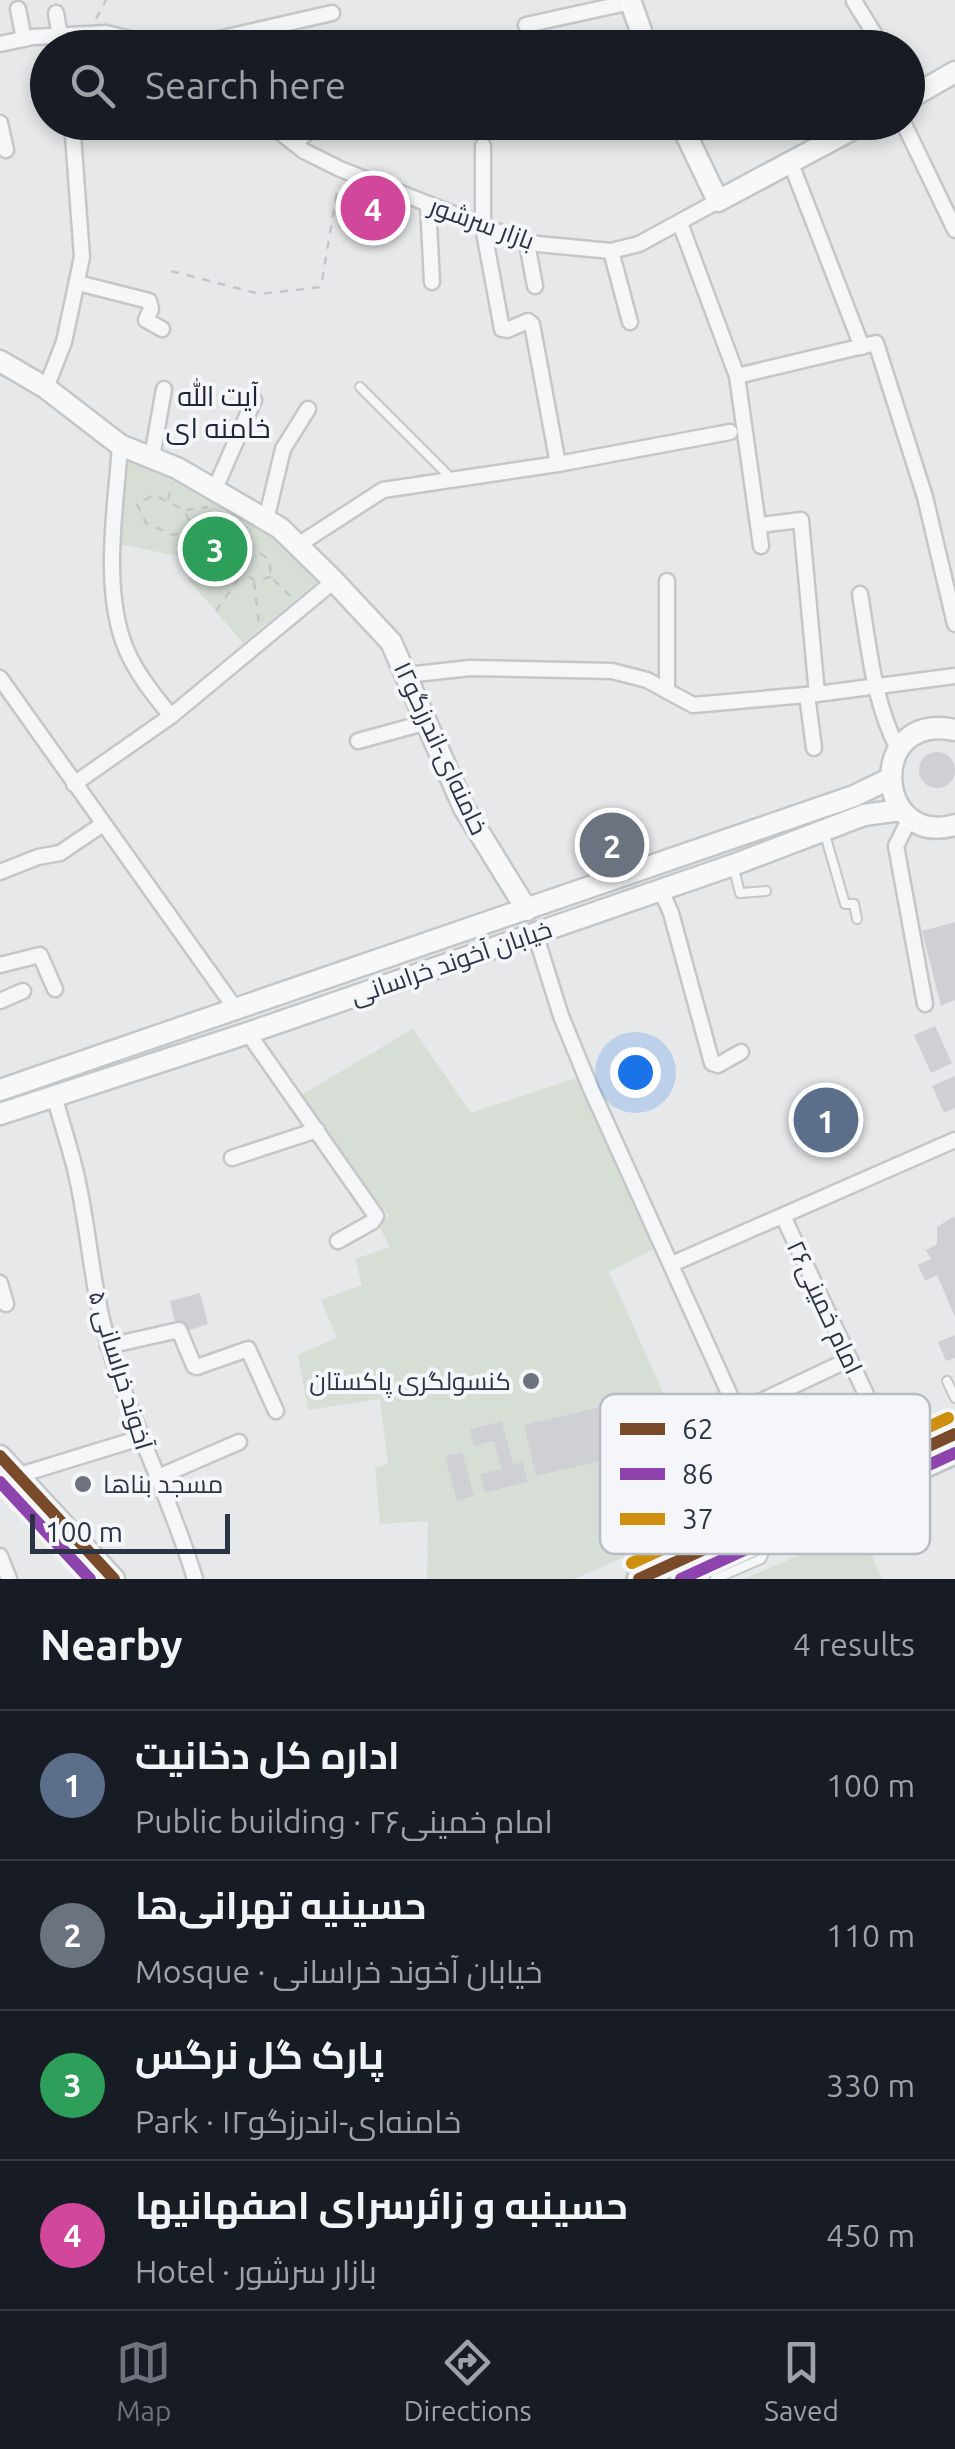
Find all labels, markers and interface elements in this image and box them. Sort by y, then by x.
search box [30,30,925,140]
icon: search [65,58,120,113]
text: Search here [145,64,346,106]
pin: 4 [340,170,406,246]
street label: بازار سرشور [424,191,538,256]
district label: آیت الله خامنه ای [165,378,271,445]
pin: 3 [182,512,248,586]
street label: خامنه‌ای-اندرزگو۱۲ [388,657,493,839]
pin: 2 [580,808,644,882]
street label: خیابان آخوند خراسانی [347,914,556,1010]
your location [610,1047,661,1098]
pin: 1 [794,1082,858,1158]
street label: امام خمینی۲۶ [778,1236,868,1380]
street label: آخوند خراسانی ۵ [83,1287,159,1454]
place label: کنسولگری پاکستان [309,1367,511,1398]
marker: کنسولگری پاکستان [520,1370,542,1392]
legend [600,1394,930,1554]
text: 62 [682,1413,714,1444]
text: 86 [682,1458,714,1489]
place label: مسجد بناها [103,1470,223,1498]
marker: مسجد بناها [72,1473,94,1495]
text: 37 [682,1503,714,1534]
scale bar [30,1509,230,1554]
text: 100 m [45,1516,123,1547]
text: Nearby [40,1621,183,1668]
text: 4 results [793,1626,915,1662]
text: اداره کل دخانیت [135,1734,400,1776]
text: 1 [63,1767,82,1803]
text: 100 m [826,1767,915,1803]
text: Public building · امام خمینی۲۶ [135,1803,553,1839]
text: حسینیه تهرانی‌ها [135,1884,426,1926]
text: 2 [63,1917,82,1953]
text: 110 m [826,1917,915,1953]
text: Mosque · خیابان آخوند خراسانی [135,1953,542,1989]
text: پارک گل نرگس [135,2034,384,2076]
text: 3 [63,2067,82,2103]
text: 330 m [826,2067,915,2103]
text: Park · خامنه‌ای-اندرزگو۱۲ [135,2103,461,2139]
text: حسینبه و زائرسرای اصفهانیها [135,2184,628,2226]
text: 4 [63,2217,82,2253]
text: 450 m [826,2217,915,2253]
text: Hotel · بازار سرشور [135,2253,377,2289]
tab: Map [116,2335,171,2426]
tab: Directions [404,2335,532,2426]
tab: Saved [764,2335,839,2426]

